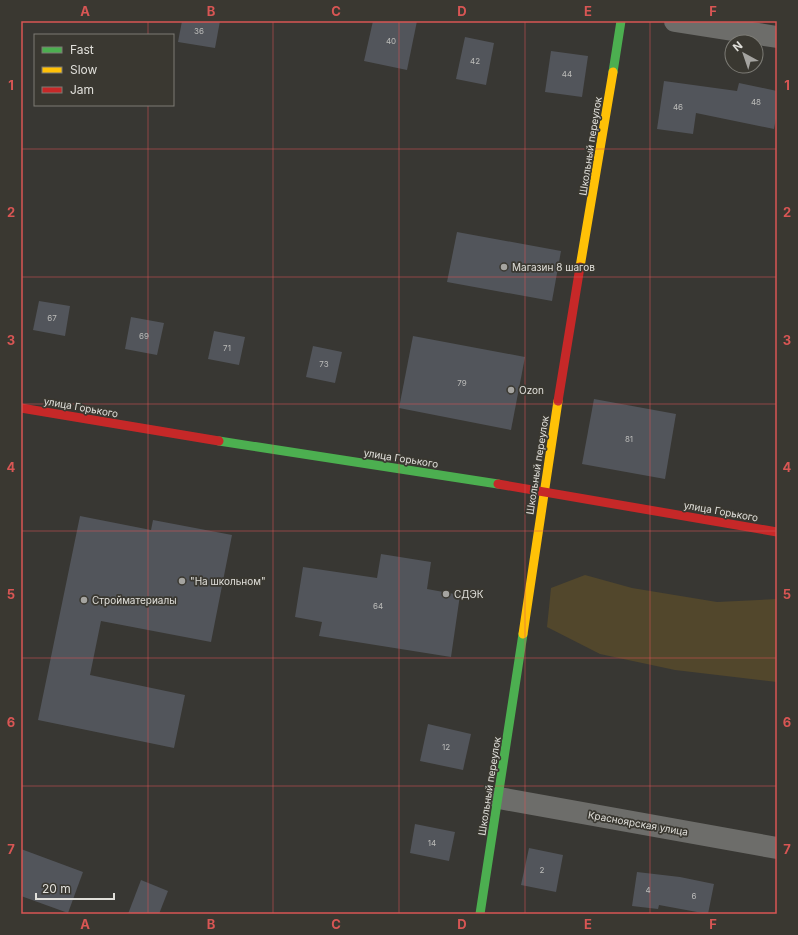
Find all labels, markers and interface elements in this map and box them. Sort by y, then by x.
text: A [80,3,90,19]
text: B [207,3,216,19]
text: C [331,3,341,19]
text: D [457,3,467,19]
text: E [584,3,592,19]
text: F [709,3,717,19]
house number: 36 [194,26,204,36]
legend [34,34,174,106]
north arrow [724,34,764,74]
house number: 40 [386,36,396,46]
text: N [730,38,745,54]
text: Fast [70,42,94,57]
house number: 42 [470,56,480,66]
text: Slow [70,62,98,77]
house number: 44 [562,69,572,79]
text: 1 [8,77,14,93]
text: 1 [784,77,790,93]
text: Jam [70,82,94,97]
street label: Школьный переулок [576,95,604,196]
house number: 48 [751,97,761,107]
house number: 46 [673,102,683,112]
text: 2 [7,204,15,220]
text: 2 [783,204,791,220]
place label: Магазин 8 шагов [512,261,595,273]
marker: Магазин 8 шагов [499,262,509,272]
house number: 67 [47,313,57,323]
house number: 69 [139,331,149,341]
text: 3 [7,332,15,348]
text: 3 [783,332,791,348]
house number: 71 [223,343,231,353]
house number: 73 [319,359,329,369]
house number: 79 [457,378,467,388]
place label: Ozon [519,384,544,396]
marker: Ozon [506,385,516,395]
street label: улица Горького [43,395,119,419]
street label: Школьный переулок [523,414,551,515]
house number: 81 [625,434,633,444]
street label: улица Горького [363,446,439,470]
text: 4 [7,459,16,475]
text: 4 [783,459,792,475]
street label: улица Горького [683,499,759,523]
place label: "На школьном" [190,575,266,587]
marker: "На школьном" [177,576,187,586]
text: 5 [7,586,15,602]
text: 5 [783,586,791,602]
place label: СДЭК [454,588,484,600]
marker: СДЭК [441,589,451,599]
place label: Стройматериалы [92,594,177,606]
marker: Стройматериалы [79,595,89,605]
house number: 64 [373,601,383,611]
text: 6 [7,714,15,730]
text: 6 [783,714,791,730]
street label: Школьный переулок [475,735,503,836]
house number: 12 [442,742,450,752]
street label: Красноярская улица [587,808,689,838]
house number: 14 [428,838,436,848]
text: 7 [7,841,15,857]
text: 7 [783,841,791,857]
house number: 2 [540,865,545,875]
scale bar [36,875,114,901]
text: 20 m [42,881,71,896]
house number: 4 [645,885,651,895]
house number: 6 [692,891,697,901]
text: A [80,916,90,932]
text: B [207,916,216,932]
text: C [331,916,341,932]
text: D [457,916,467,932]
text: E [584,916,592,932]
text: F [709,916,717,932]

